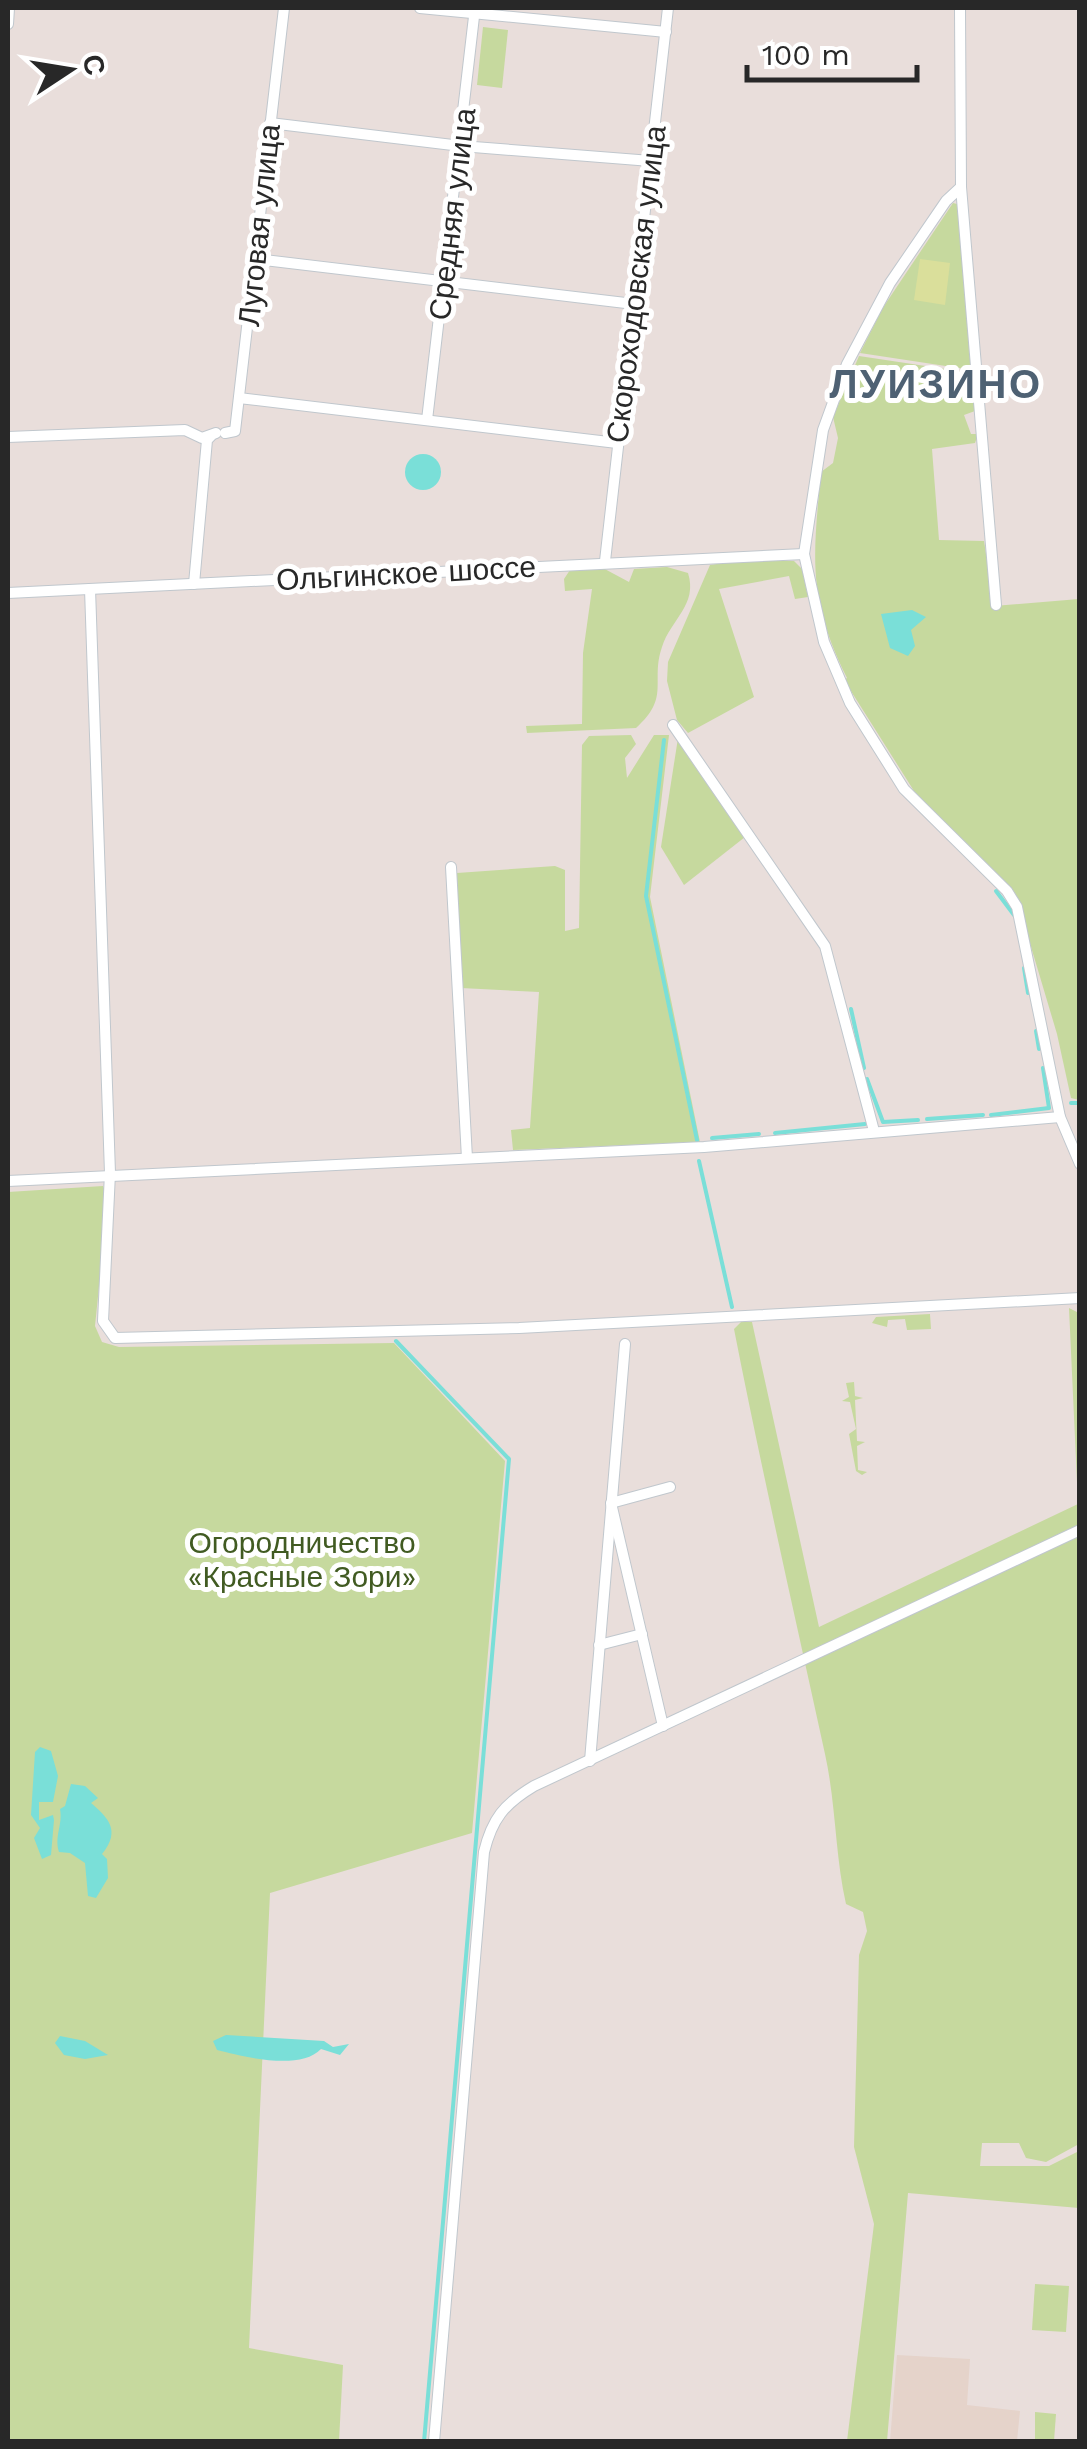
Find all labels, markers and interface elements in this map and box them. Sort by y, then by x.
north arrow [20,20,120,120]
scale bar [747,20,917,82]
text: 100 m [762,37,850,72]
text: С [76,52,112,78]
street label: Средняя улица [422,106,482,322]
street label: Луговая улица [231,122,287,328]
street label: Скороходовская улица [599,123,673,445]
district label: ЛУИЗИНО [829,361,1043,408]
street label: Ольгинское шоссе [275,549,537,597]
park label: Огородничество «Красные Зори» [188,1525,416,1594]

